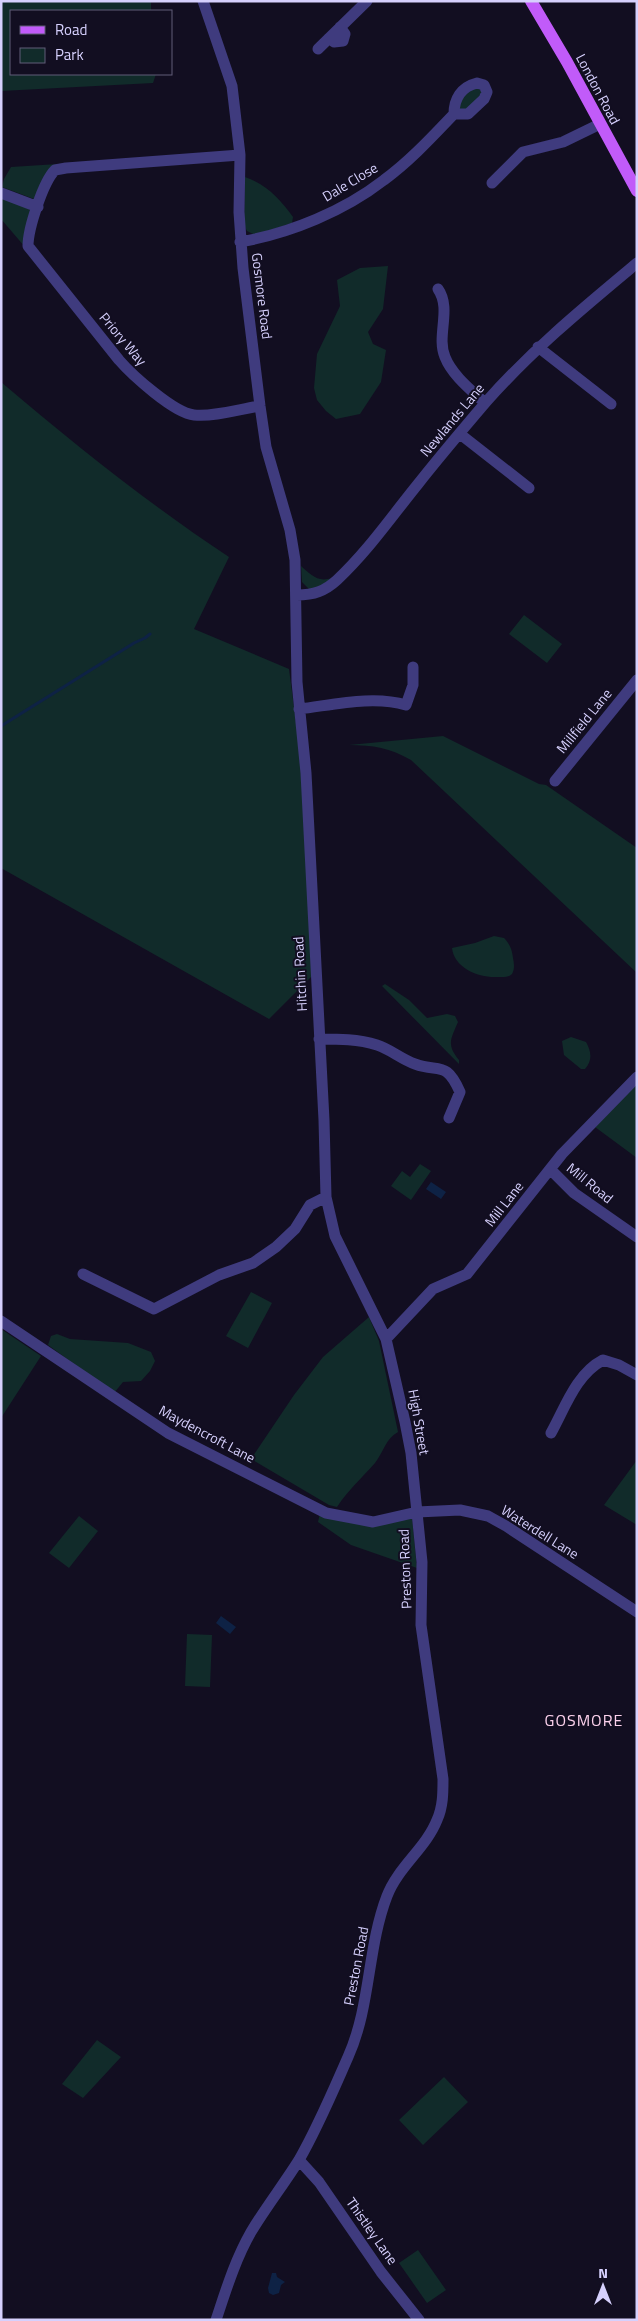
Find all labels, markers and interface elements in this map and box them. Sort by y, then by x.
legend [10,10,172,75]
text: Road [55,18,87,41]
text: Park [55,43,84,66]
street label: London Road [571,50,626,128]
street label: Dale Close [318,157,381,206]
street label: Gosmore Road [247,252,278,340]
street label: Priory Way [95,307,152,370]
street label: Newlands Lane [415,378,489,461]
street label: Millfield Lane [551,684,616,758]
street label: Hitchin Road [287,936,312,1012]
street label: Mill Road [562,1157,618,1208]
street label: Mill Lane [479,1176,528,1231]
street label: High Street [403,1387,436,1457]
street label: Maydencroft Lane [155,1399,259,1468]
street label: Waterdell Lane [497,1499,583,1564]
street label: Preston Road [393,1529,416,1609]
district label: GOSMORE [545,1708,623,1732]
street label: Preston Road [338,1925,373,2007]
street label: Thistley Lane [342,2193,403,2269]
north arrow [578,2261,628,2311]
text: N [598,2262,608,2283]

